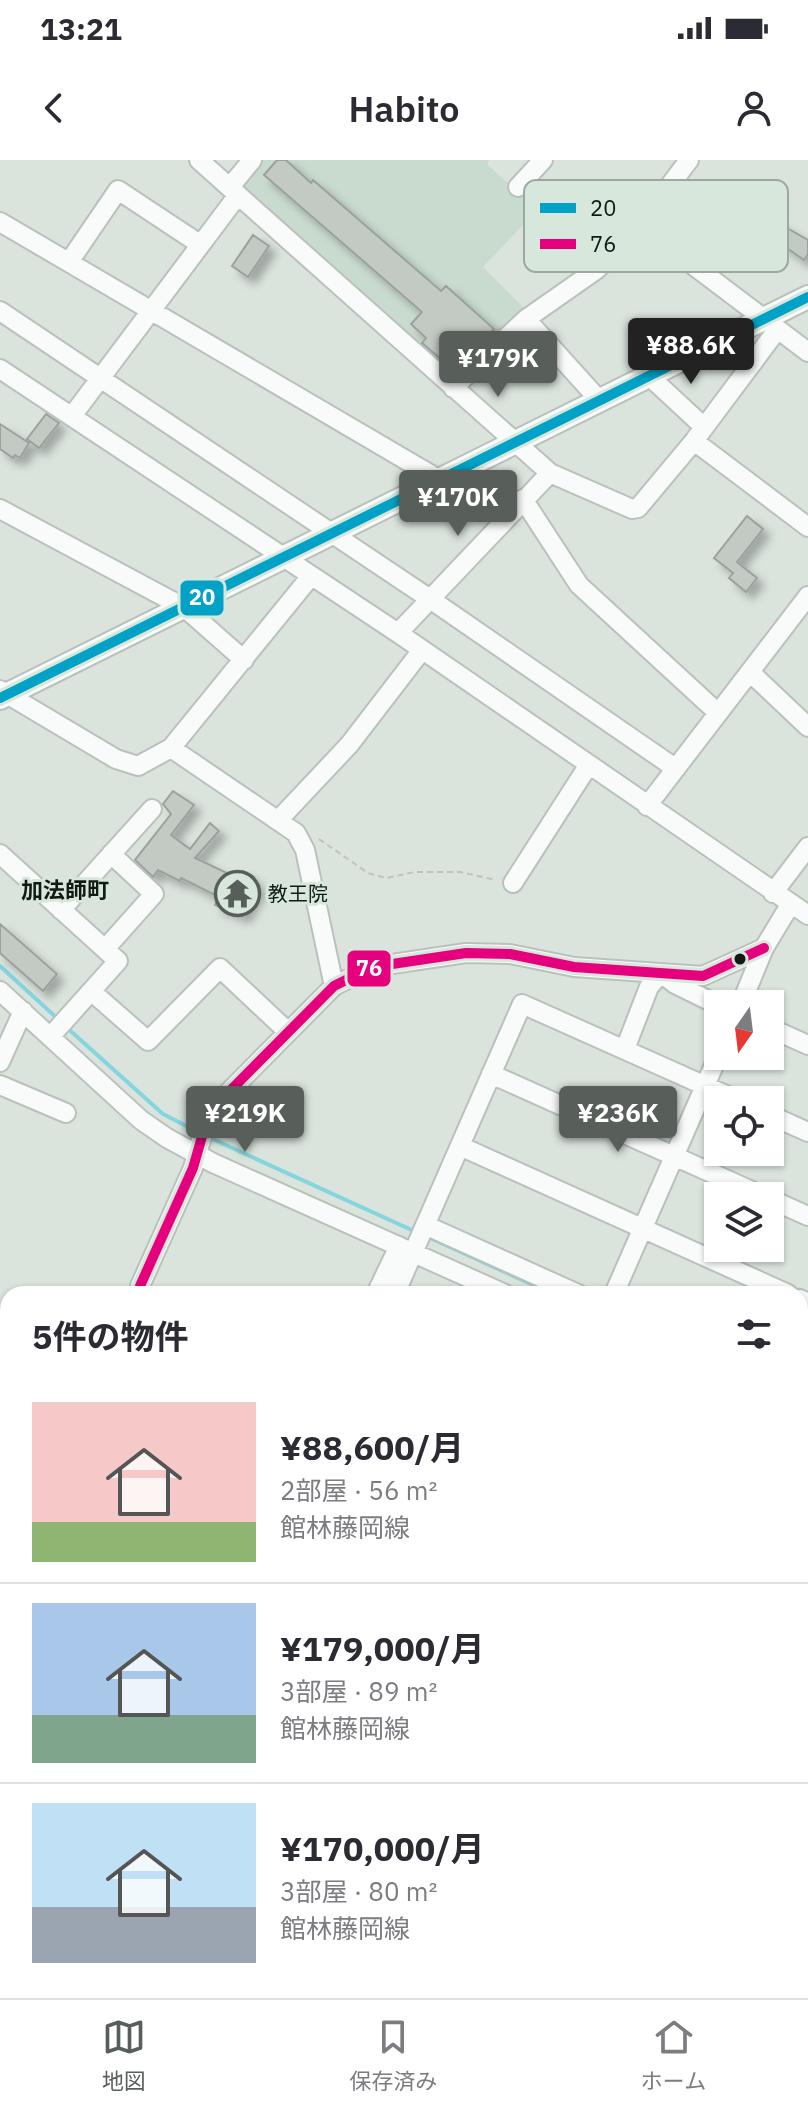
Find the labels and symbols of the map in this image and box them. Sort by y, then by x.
legend [524,180,788,272]
text: 20 [590,193,616,222]
text: 76 [590,229,616,258]
pin: ¥88.6K [626,318,756,386]
pin: ¥179K [442,331,554,399]
pin: ¥170K [402,470,514,538]
line badge: 20 [179,579,225,617]
text: 20 [189,582,215,611]
temple icon: 教王院 [213,870,261,918]
district label: 加法師町 [21,875,109,904]
place label: 教王院 [268,880,328,907]
line badge: 76 [346,949,392,988]
unlabelled marker [732,951,748,967]
text: 76 [356,953,382,982]
north arrow [704,990,784,1070]
pin: ¥219K [189,1086,301,1154]
pin: ¥236K [562,1086,674,1154]

